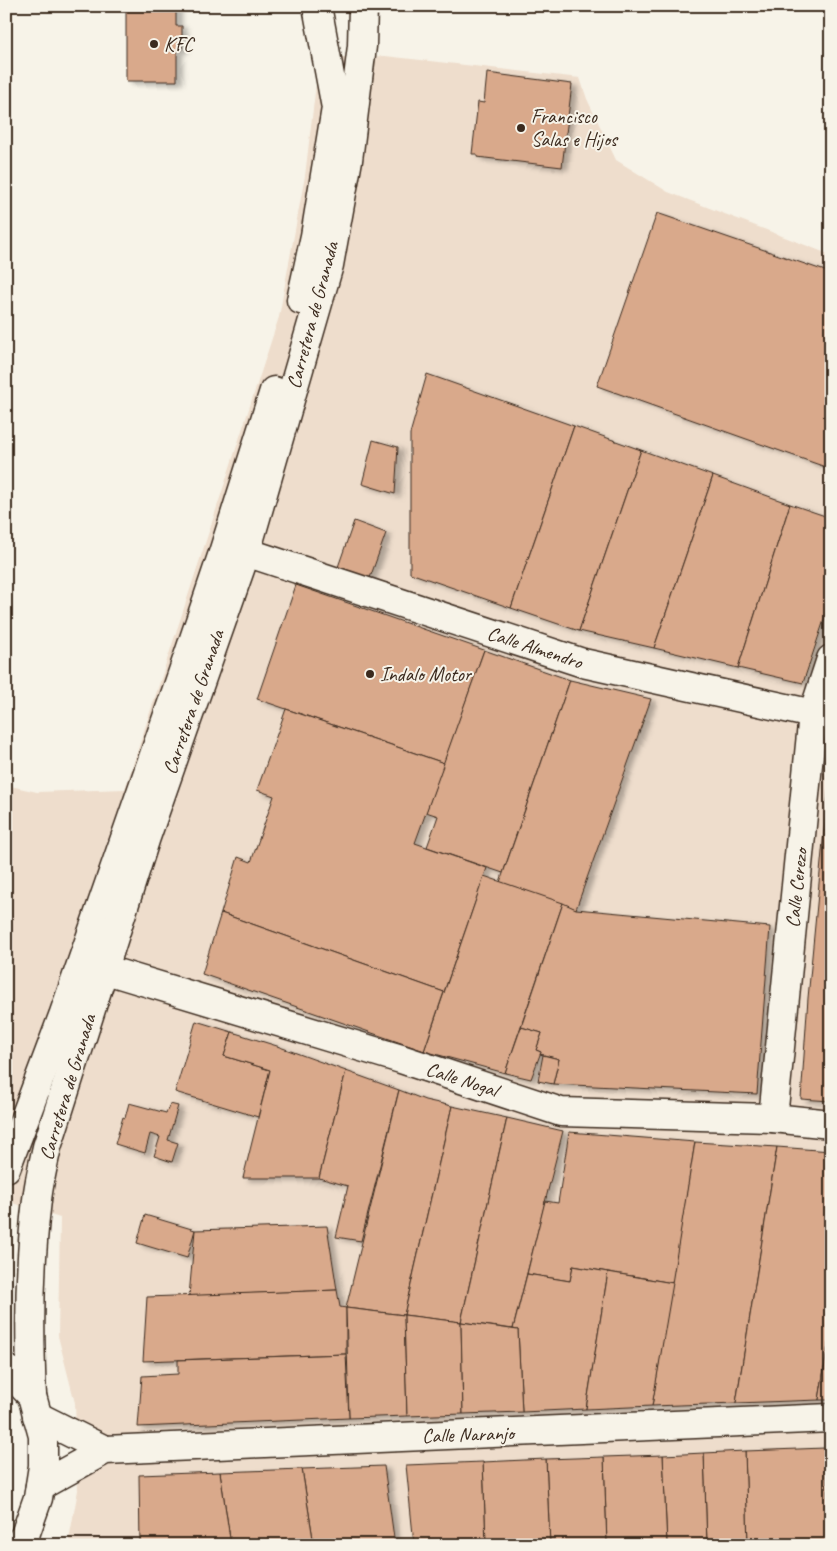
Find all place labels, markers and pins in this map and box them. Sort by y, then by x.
place label: KFC [164,32,195,57]
marker: KFC [148,38,160,50]
place label: Francisco Salas e Hijos [531,104,619,152]
marker: Francisco Salas e Hijos [515,122,527,134]
place label: Indalo Motor [380,662,473,687]
marker: Indalo Motor [364,668,376,680]

